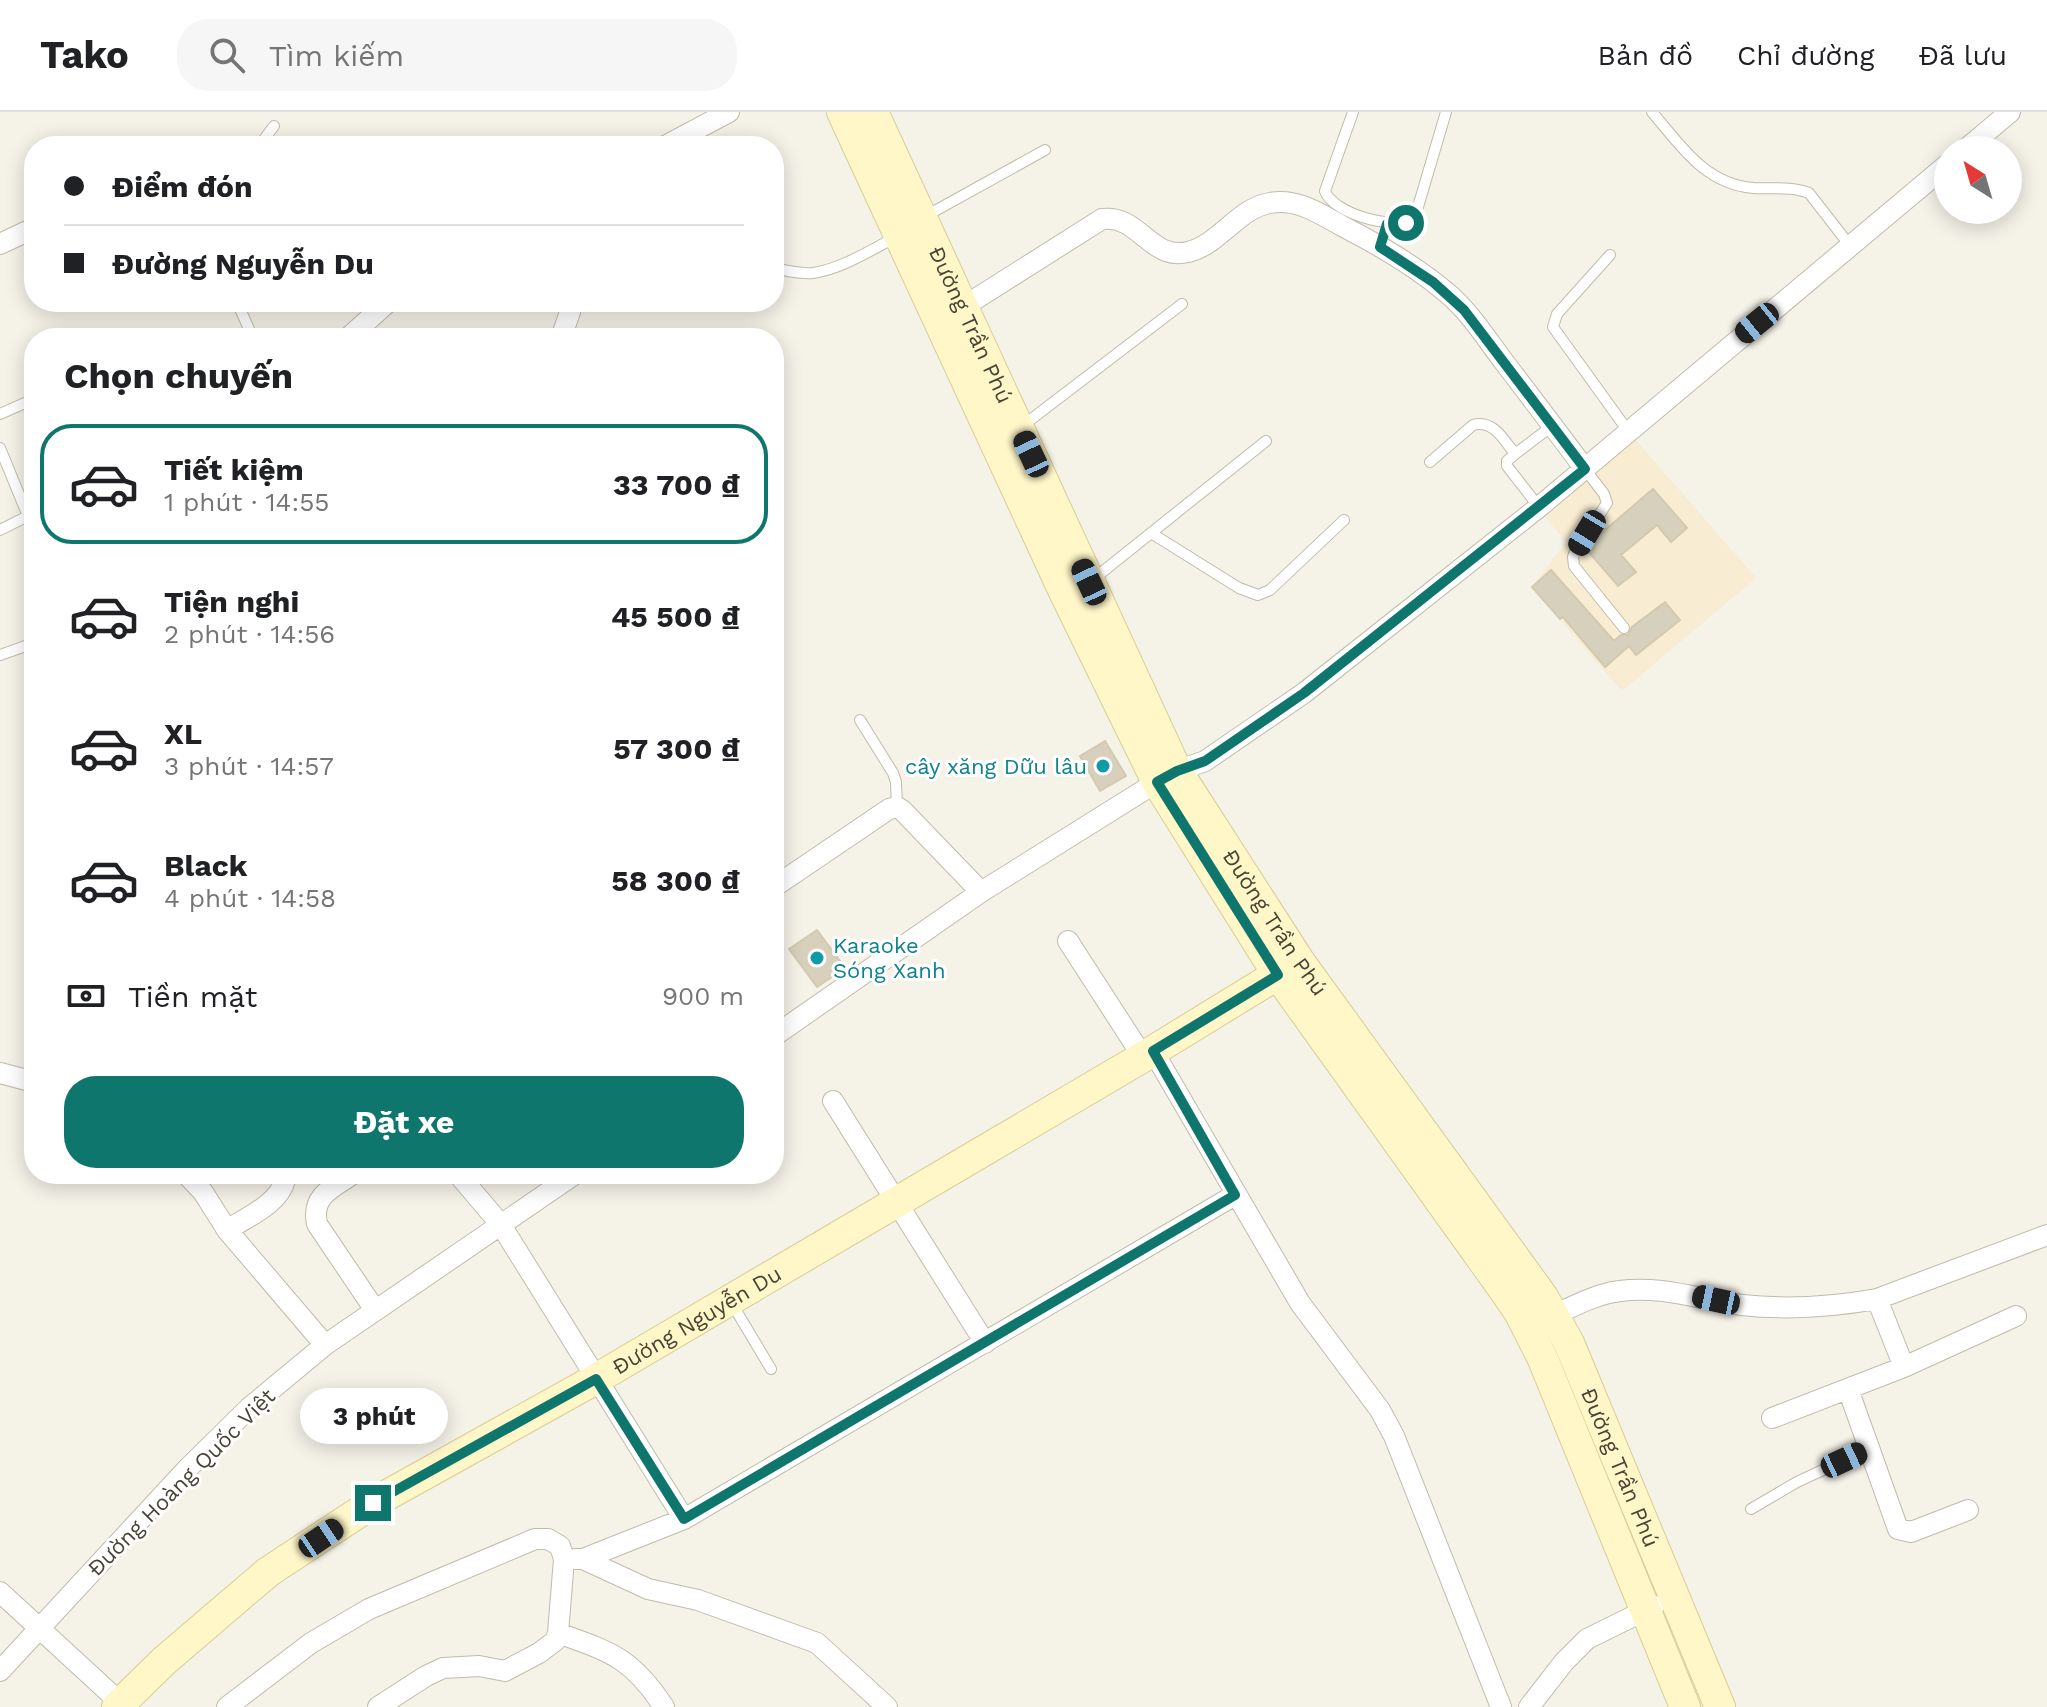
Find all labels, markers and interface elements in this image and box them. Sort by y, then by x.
search box [177,19,737,91]
text: Tako [40,33,129,77]
icon: search [205,33,249,77]
text: Tìm kiếm [269,38,404,73]
text: Bản đồ [1598,39,1693,72]
text: Chỉ đường [1737,39,1874,72]
text: Đã lưu [1918,39,2007,72]
north arrow [1934,136,2022,224]
map controls [1934,136,2022,224]
text: Điểm đón [112,169,253,204]
route start [1388,205,1424,241]
street label: Đường Trần Phú [924,242,1018,407]
text: Đường Nguyễn Du [112,246,374,281]
car [1731,299,1783,347]
text: Chọn chuyến [64,355,293,397]
car [1010,427,1052,481]
icon: car [68,448,140,520]
text: Tiết kiệm [164,452,304,487]
text: 33 700 ₫ [613,467,740,502]
text: 1 phút · 14:55 [164,487,329,517]
car [1564,506,1610,560]
car [1068,555,1110,609]
icon: car [68,580,140,652]
text: Tiện nghi [164,584,299,619]
text: 45 500 ₫ [611,599,740,634]
text: 2 phút · 14:56 [164,619,335,649]
icon: car [68,712,140,784]
text: XL [164,716,202,751]
text: 57 300 ₫ [613,731,740,766]
text: 3 phút · 14:57 [164,751,334,781]
place label: cây xăng Dữu lâu [905,754,1087,779]
marker: cây xăng Dữu lâu [1094,757,1112,775]
icon: car [68,844,140,916]
street label: Đường Trần Phú [1218,845,1332,1000]
text: Black [164,848,248,883]
text: 58 300 ₫ [611,863,740,898]
text: 4 phút · 14:58 [164,883,336,913]
place label: Karaoke Sóng Xanh [833,933,946,983]
marker: Karaoke Sóng Xanh [808,949,826,967]
icon: cash [64,974,108,1018]
text: Tiền mặt [128,979,257,1014]
text: 900 m [662,981,744,1011]
button: Đặt xe [64,1076,744,1168]
street label: Đường Nguyễn Du [608,1261,786,1380]
car [1690,1283,1742,1317]
street label: Đường Hoàng Quốc Việt [83,1384,280,1581]
street label: Đường Trần Phú [1576,1384,1664,1551]
callout: 3 phút [299,1387,447,1443]
text: 3 phút [333,1401,415,1431]
car [1817,1439,1871,1481]
route end [355,1485,391,1521]
car [294,1515,348,1561]

